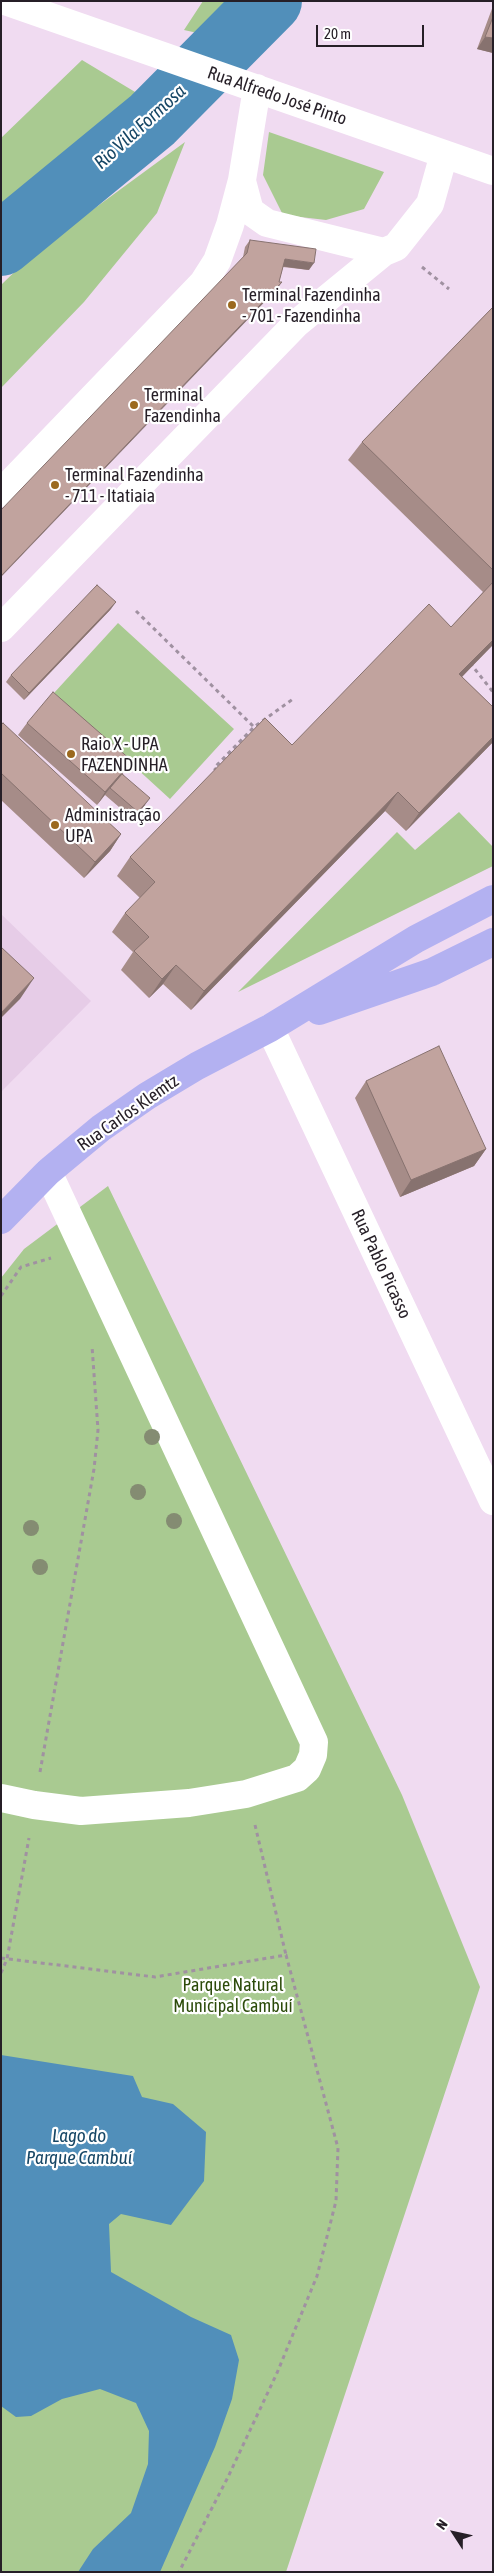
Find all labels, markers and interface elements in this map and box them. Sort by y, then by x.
scale bar [319,15,426,47]
text: 20 m [324,25,351,42]
street label: Rua Alfredo José Pinto [204,62,350,130]
water label: Rio Vila Formosa [90,80,190,174]
place label: Terminal Fazendinha - 701 - Fazendinha [242,284,381,326]
marker: Terminal Fazendinha - 701 - Fazendinha [226,299,238,311]
place label: Terminal Fazendinha [144,384,221,426]
marker: Terminal Fazendinha [128,399,140,411]
place label: Terminal Fazendinha - 711 - Itatiaia [65,464,204,506]
marker: Terminal Fazendinha - 711 - Itatiaia [49,479,61,491]
place label: Raio X - UPA FAZENDINHA [81,733,168,776]
marker: Raio X - UPA FAZENDINHA [65,748,77,760]
place label: Administração UPA [65,804,161,846]
marker: Administração UPA [49,819,61,831]
street label: Rua Carlos Klemtz [73,1070,183,1156]
street label: Rua Pablo Picasso [346,1206,416,1322]
park label: Parque Natural Municipal Cambuí [173,1974,293,2016]
water label: Lago do Parque Cambuí [26,2125,132,2169]
north arrow [429,2508,479,2558]
text: N [433,2516,451,2532]

